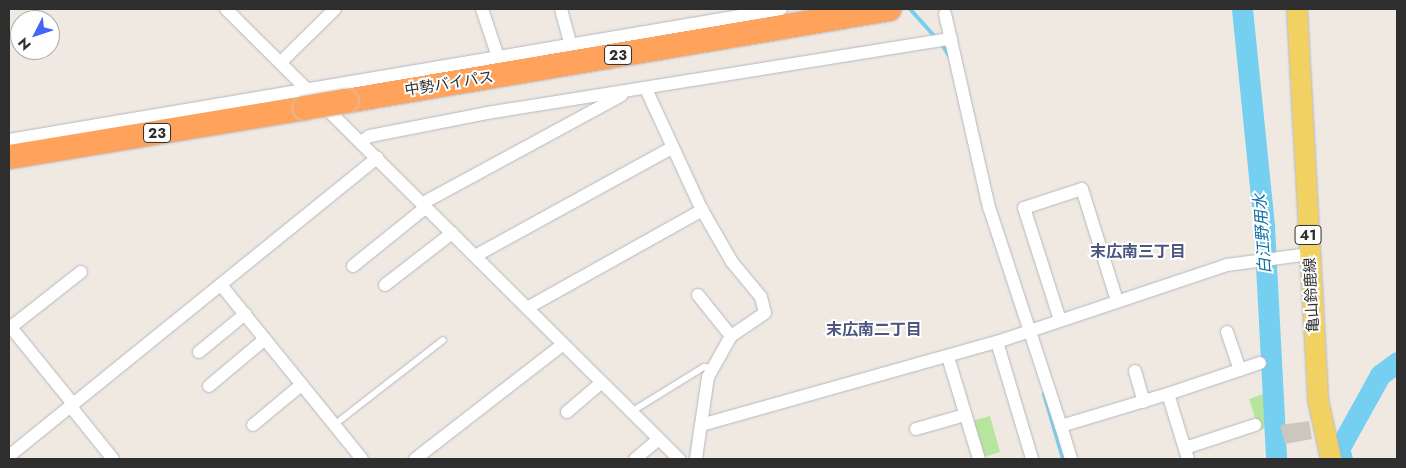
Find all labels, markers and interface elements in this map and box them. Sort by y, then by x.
north arrow [10,10,60,60]
text: N [13,33,36,55]
road number: 23 [603,44,633,66]
street label: 中勢バイパス [403,68,495,100]
road number: 23 [142,122,172,144]
water label: 白江野用水 [1251,193,1275,275]
road number: 41 [1294,224,1322,246]
district label: 末広南三丁目 [1090,242,1186,262]
street label: 亀山鈴鹿線 [1301,257,1323,333]
district label: 末広南二丁目 [826,320,922,340]

